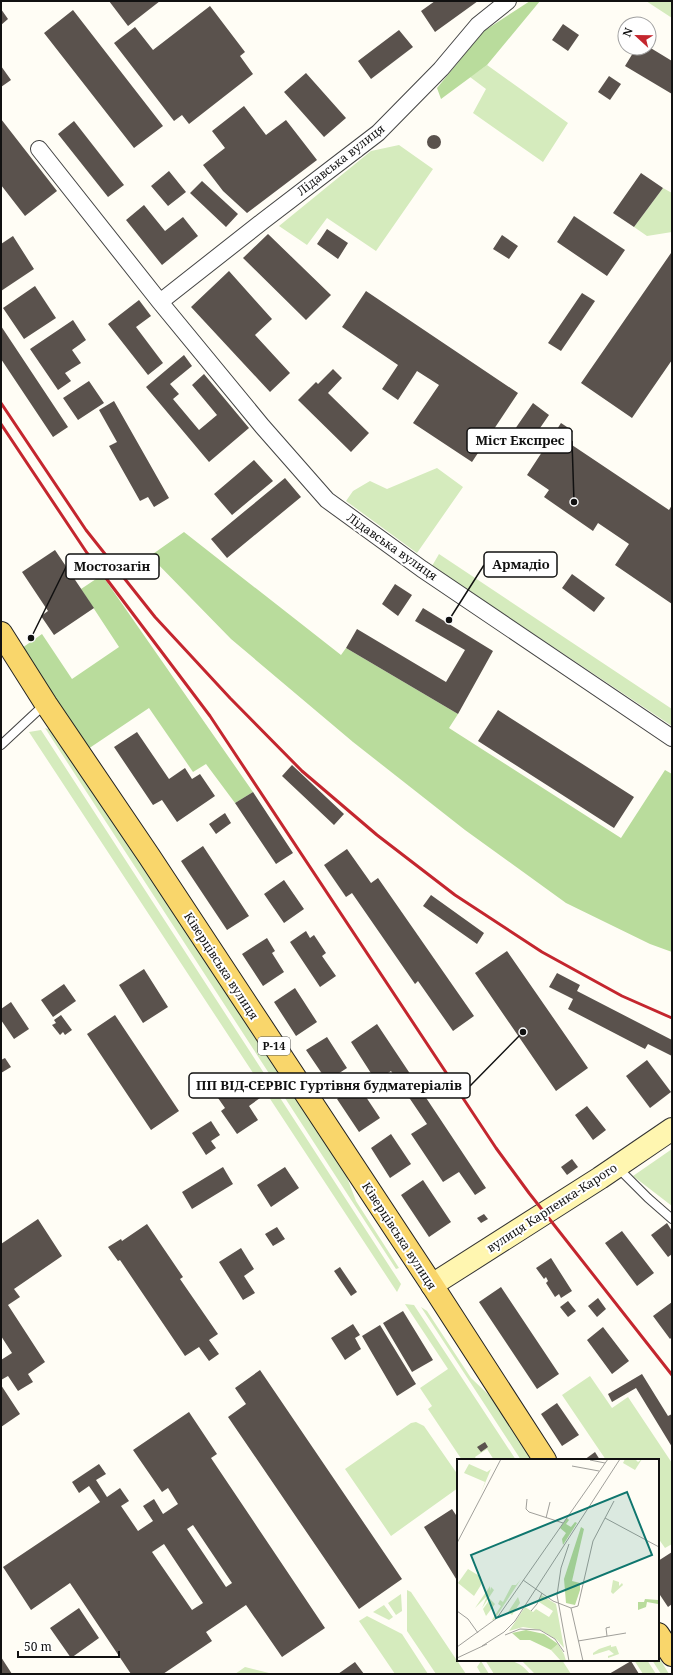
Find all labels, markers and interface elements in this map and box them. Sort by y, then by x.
north arrow [617,16,657,56]
text: N [619,25,636,39]
street label: Лідавська вулиця [293,120,388,199]
callout: Міст Експрес [467,428,572,453]
text: Міст Експрес [475,431,565,449]
street label: Лідавська вулиця [344,509,441,584]
callout: Армадіо [484,552,557,577]
callout: Мостозагін [66,554,159,579]
text: Армадіо [492,555,550,573]
text: Мостозагін [74,557,151,575]
street label: Ківерцівська вулиця [180,909,263,1023]
road number: Р-14 [258,1037,290,1055]
callout: ПП ВІД-СЕРВІС Гуртівня будматеріалів [189,1073,470,1098]
text: ПП ВІД-СЕРВІС Гуртівня будматеріалів [196,1076,462,1094]
street label: вулиця Карпенка-Карого [483,1159,620,1256]
street label: Ківерцівська вулиця [358,1179,441,1293]
inset map [457,1459,659,1661]
scale bar [18,1633,119,1659]
text: 50 m [24,1638,52,1655]

